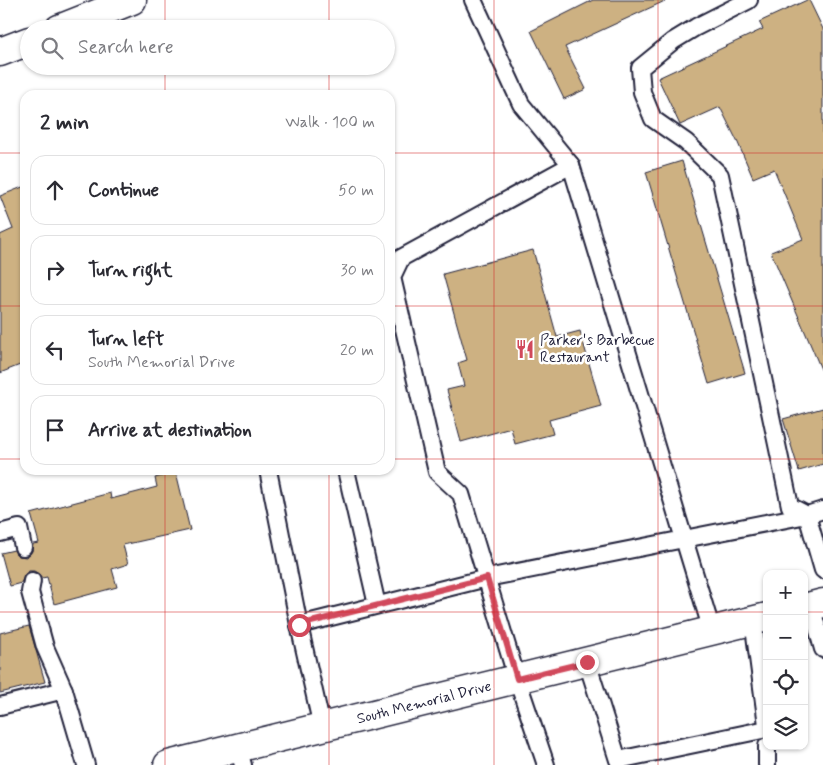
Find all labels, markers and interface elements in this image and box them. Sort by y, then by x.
search box [20,20,395,75]
icon: search [38,34,66,62]
text: Search here [78,35,174,60]
text: 2 min [40,109,89,137]
text: Walk · 100 m [285,112,375,133]
icon: ahead [41,176,69,204]
text: Continue [88,178,159,203]
text: 50 m [338,180,374,201]
icon: right [41,256,69,284]
text: Turn right [88,258,172,283]
text: 30 m [341,260,374,281]
text: Turn left [88,327,164,352]
place label: Parker's Barbecue Restaurant [540,331,655,368]
icon: left [41,336,69,364]
restaurant icon: Parker's Barbecue Restaurant [514,338,536,360]
text: 20 m [340,340,374,361]
text: South Memorial Drive [88,352,235,373]
icon: arrive [41,416,69,444]
text: Arrive at destination [88,418,252,443]
map controls [763,570,808,750]
button: + [763,570,808,615]
route start [288,614,311,637]
button: − [763,615,808,660]
route end [576,651,599,674]
button: locate [763,660,808,705]
street label: South Memorial Drive [355,677,494,729]
button: layers [763,705,808,750]

